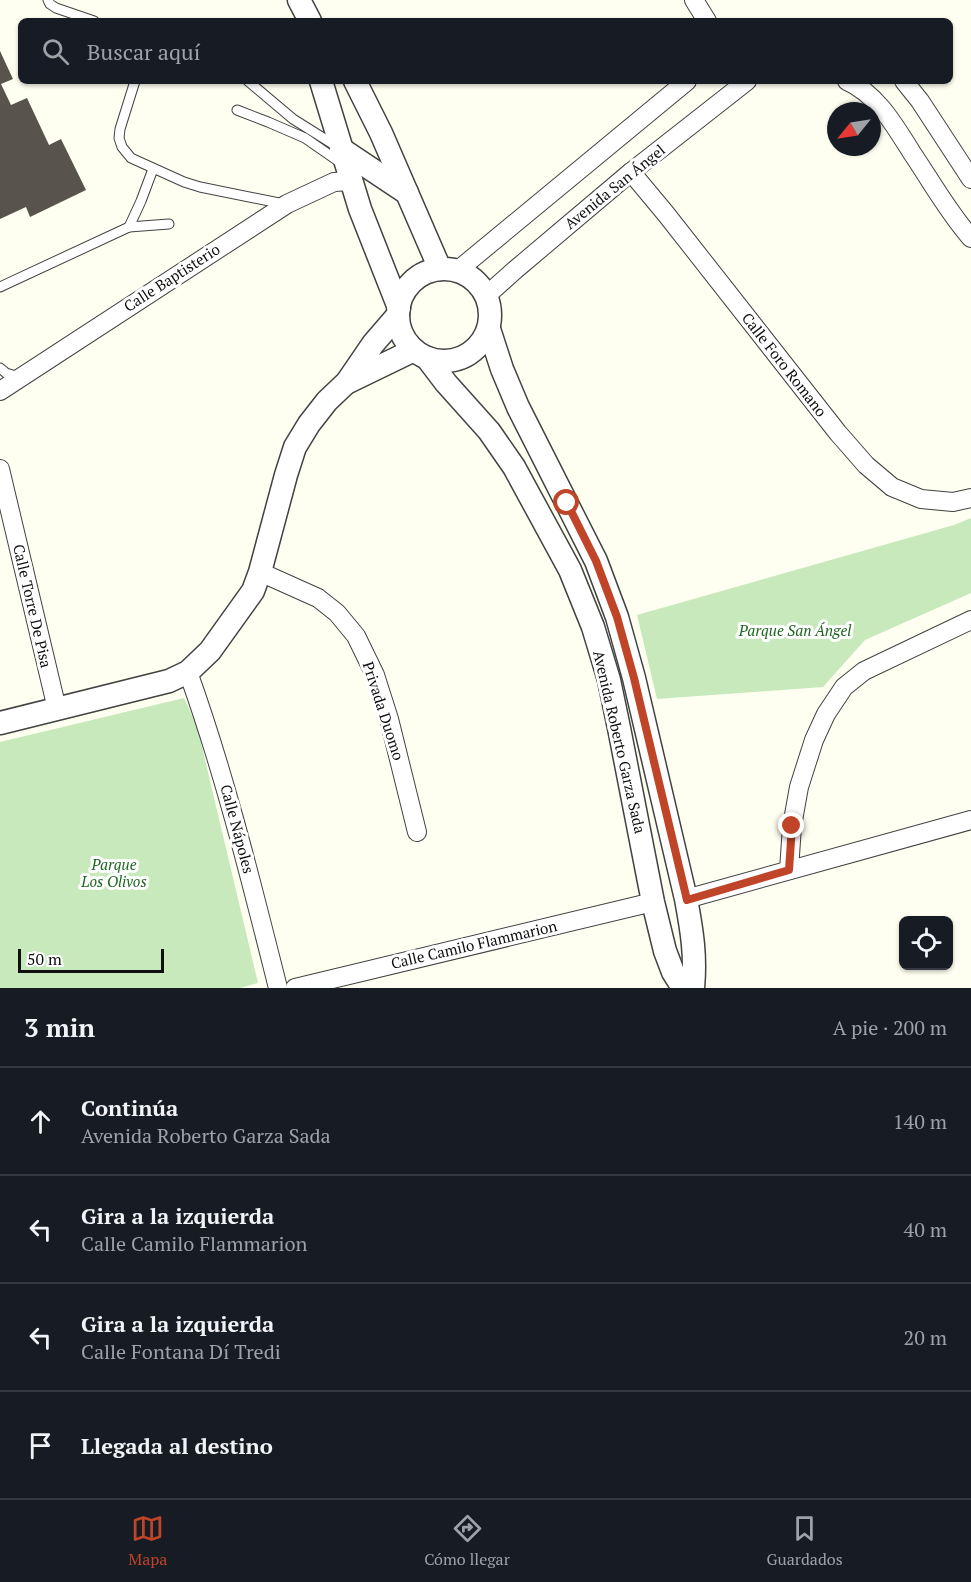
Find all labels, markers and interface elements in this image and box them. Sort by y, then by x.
search box [18,18,953,84]
icon: search [39,35,72,68]
text: Buscar aquí [87,37,200,66]
north arrow [827,102,881,156]
street label: Avenida San Ángel [560,139,669,233]
street label: Calle Baptisterio [120,239,223,316]
street label: Calle Foro Romano [738,308,832,421]
route start [553,489,579,515]
street label: Calle Torre De Pisa [9,542,57,670]
park label: Parque San Ángel [738,620,852,640]
street label: Avenida Roberto Garza Sada [589,648,651,836]
street label: Privada Duomo [359,659,409,763]
street label: Calle Nápoles [216,782,259,875]
route end [778,812,804,838]
park label: Parque Los Olivos [80,854,147,891]
street label: Calle Camilo Flammarion [389,915,559,973]
map controls [899,916,953,970]
button: locate [899,916,953,970]
scale bar [18,946,164,974]
text: 50 m [27,948,62,970]
text: 3 min [24,1010,95,1044]
text: A pie · 200 m [833,1014,947,1041]
text: Continúa [81,1093,178,1122]
icon: ahead [24,1105,57,1138]
text: 140 m [893,1108,947,1135]
text: Avenida Roberto Garza Sada [81,1122,331,1149]
text: Gira a la izquierda [81,1201,274,1230]
icon: left [24,1213,57,1246]
text: 40 m [904,1216,947,1243]
text: Calle Camilo Flammarion [81,1230,307,1257]
text: Gira a la izquierda [81,1309,274,1338]
icon: left [24,1321,57,1354]
text: 20 m [904,1324,947,1351]
text: Calle Fontana Dí Tredi [81,1338,281,1365]
icon: arrive [24,1429,57,1462]
text: Llegada al destino [81,1431,273,1460]
tab: Mapa [128,1512,167,1570]
tab: Cómo llegar [424,1512,510,1570]
tab: Guardados [767,1512,843,1570]

